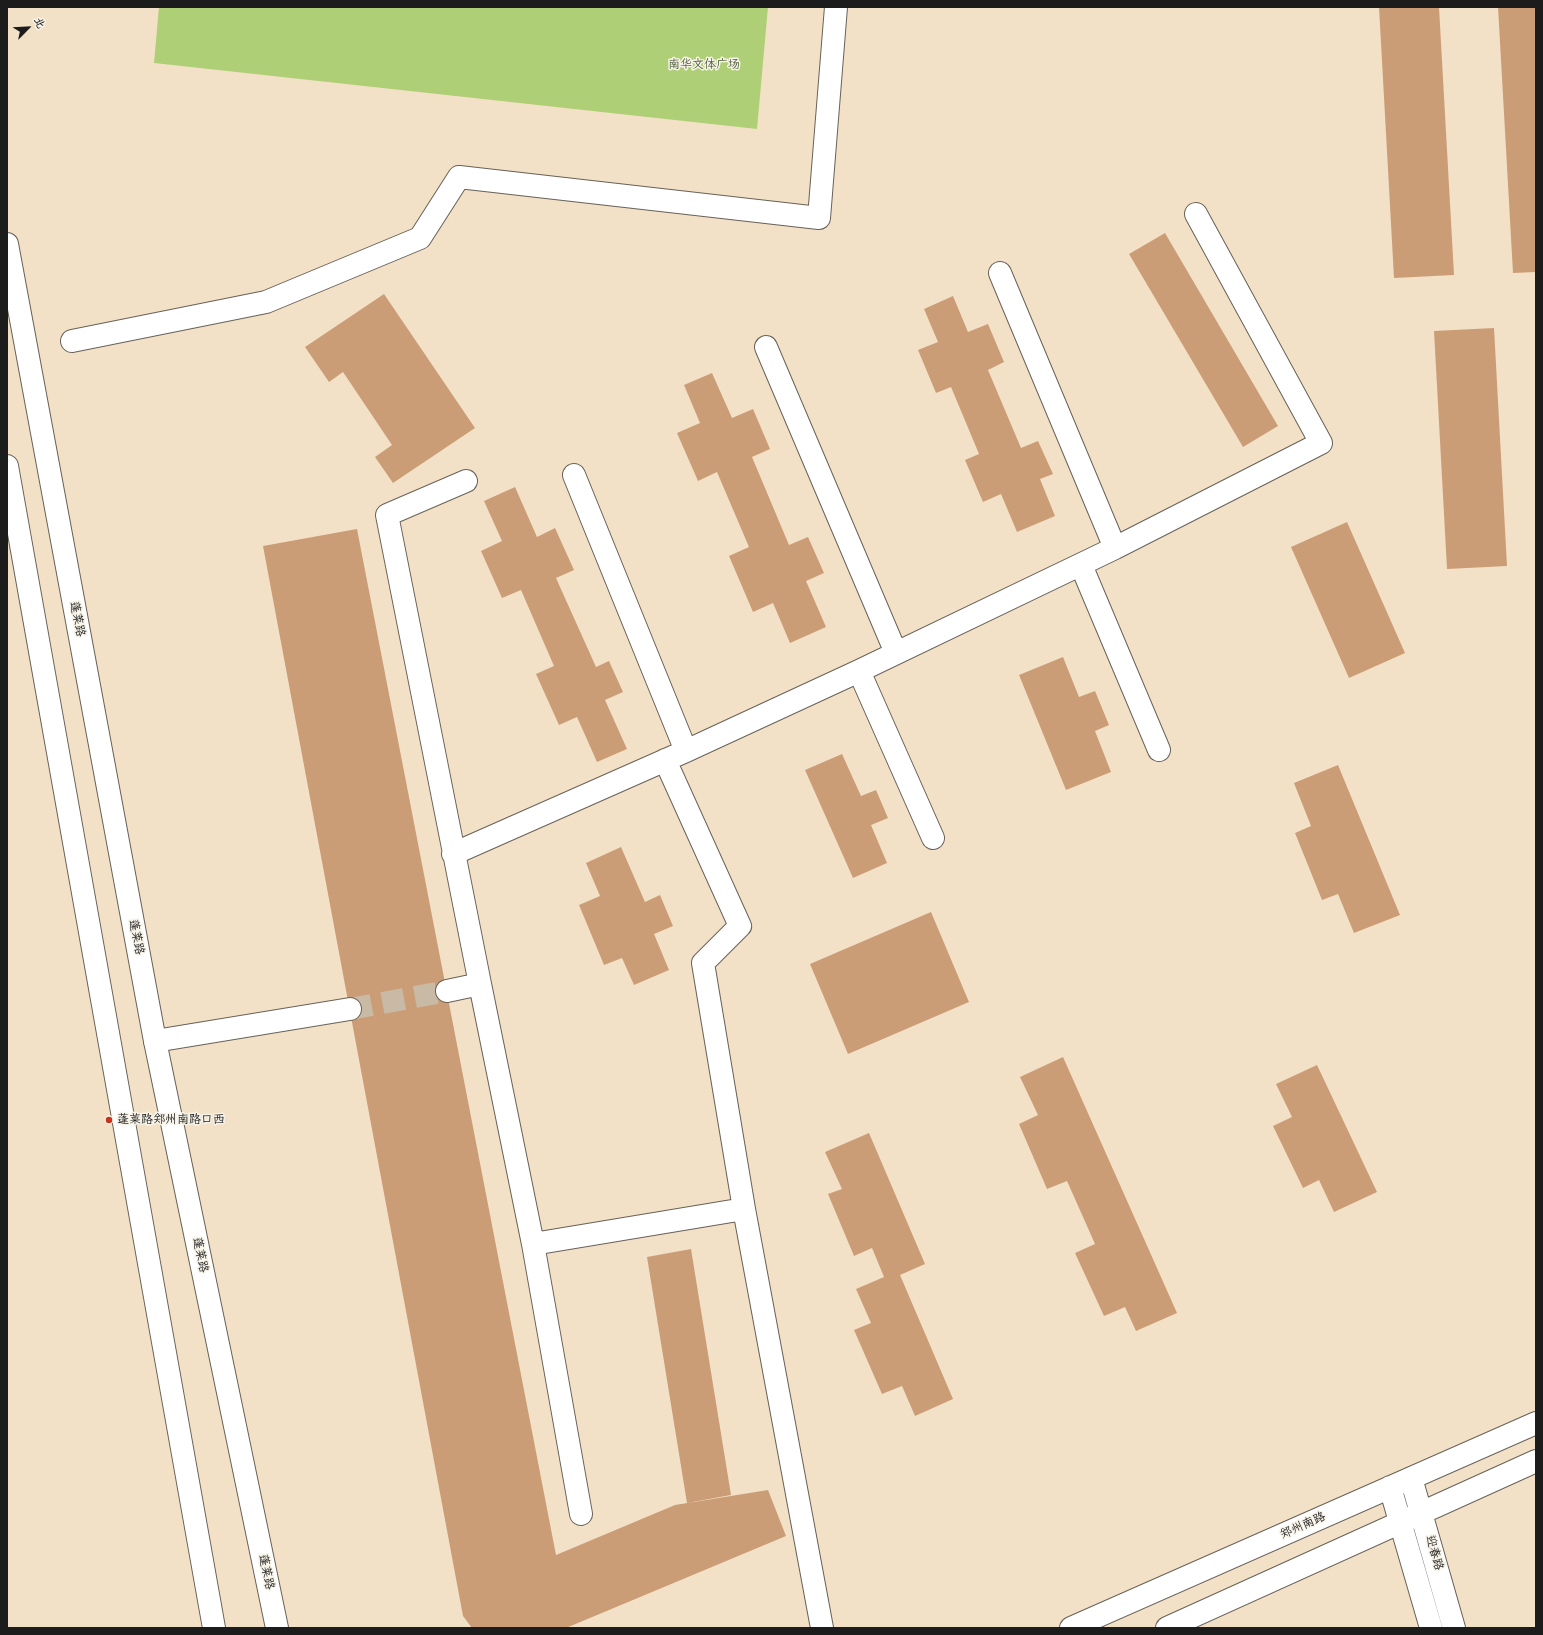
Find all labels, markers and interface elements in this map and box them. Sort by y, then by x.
north arrow [8,8,48,48]
text: 北 [29,14,50,32]
park label: 南华文体广场 [668,58,740,72]
street label: 蓬莱路 [66,600,88,638]
street label: 蓬莱路 [125,918,147,956]
place label: 蓬莱路郑州南路口西 [117,1113,225,1127]
marker: 蓬莱路郑州南路口西 [104,1115,114,1125]
street label: 蓬莱路 [189,1236,211,1274]
street label: 郑州南路 [1278,1510,1328,1542]
street label: 迎春路 [1422,1534,1446,1572]
street label: 蓬莱路 [255,1553,277,1591]

